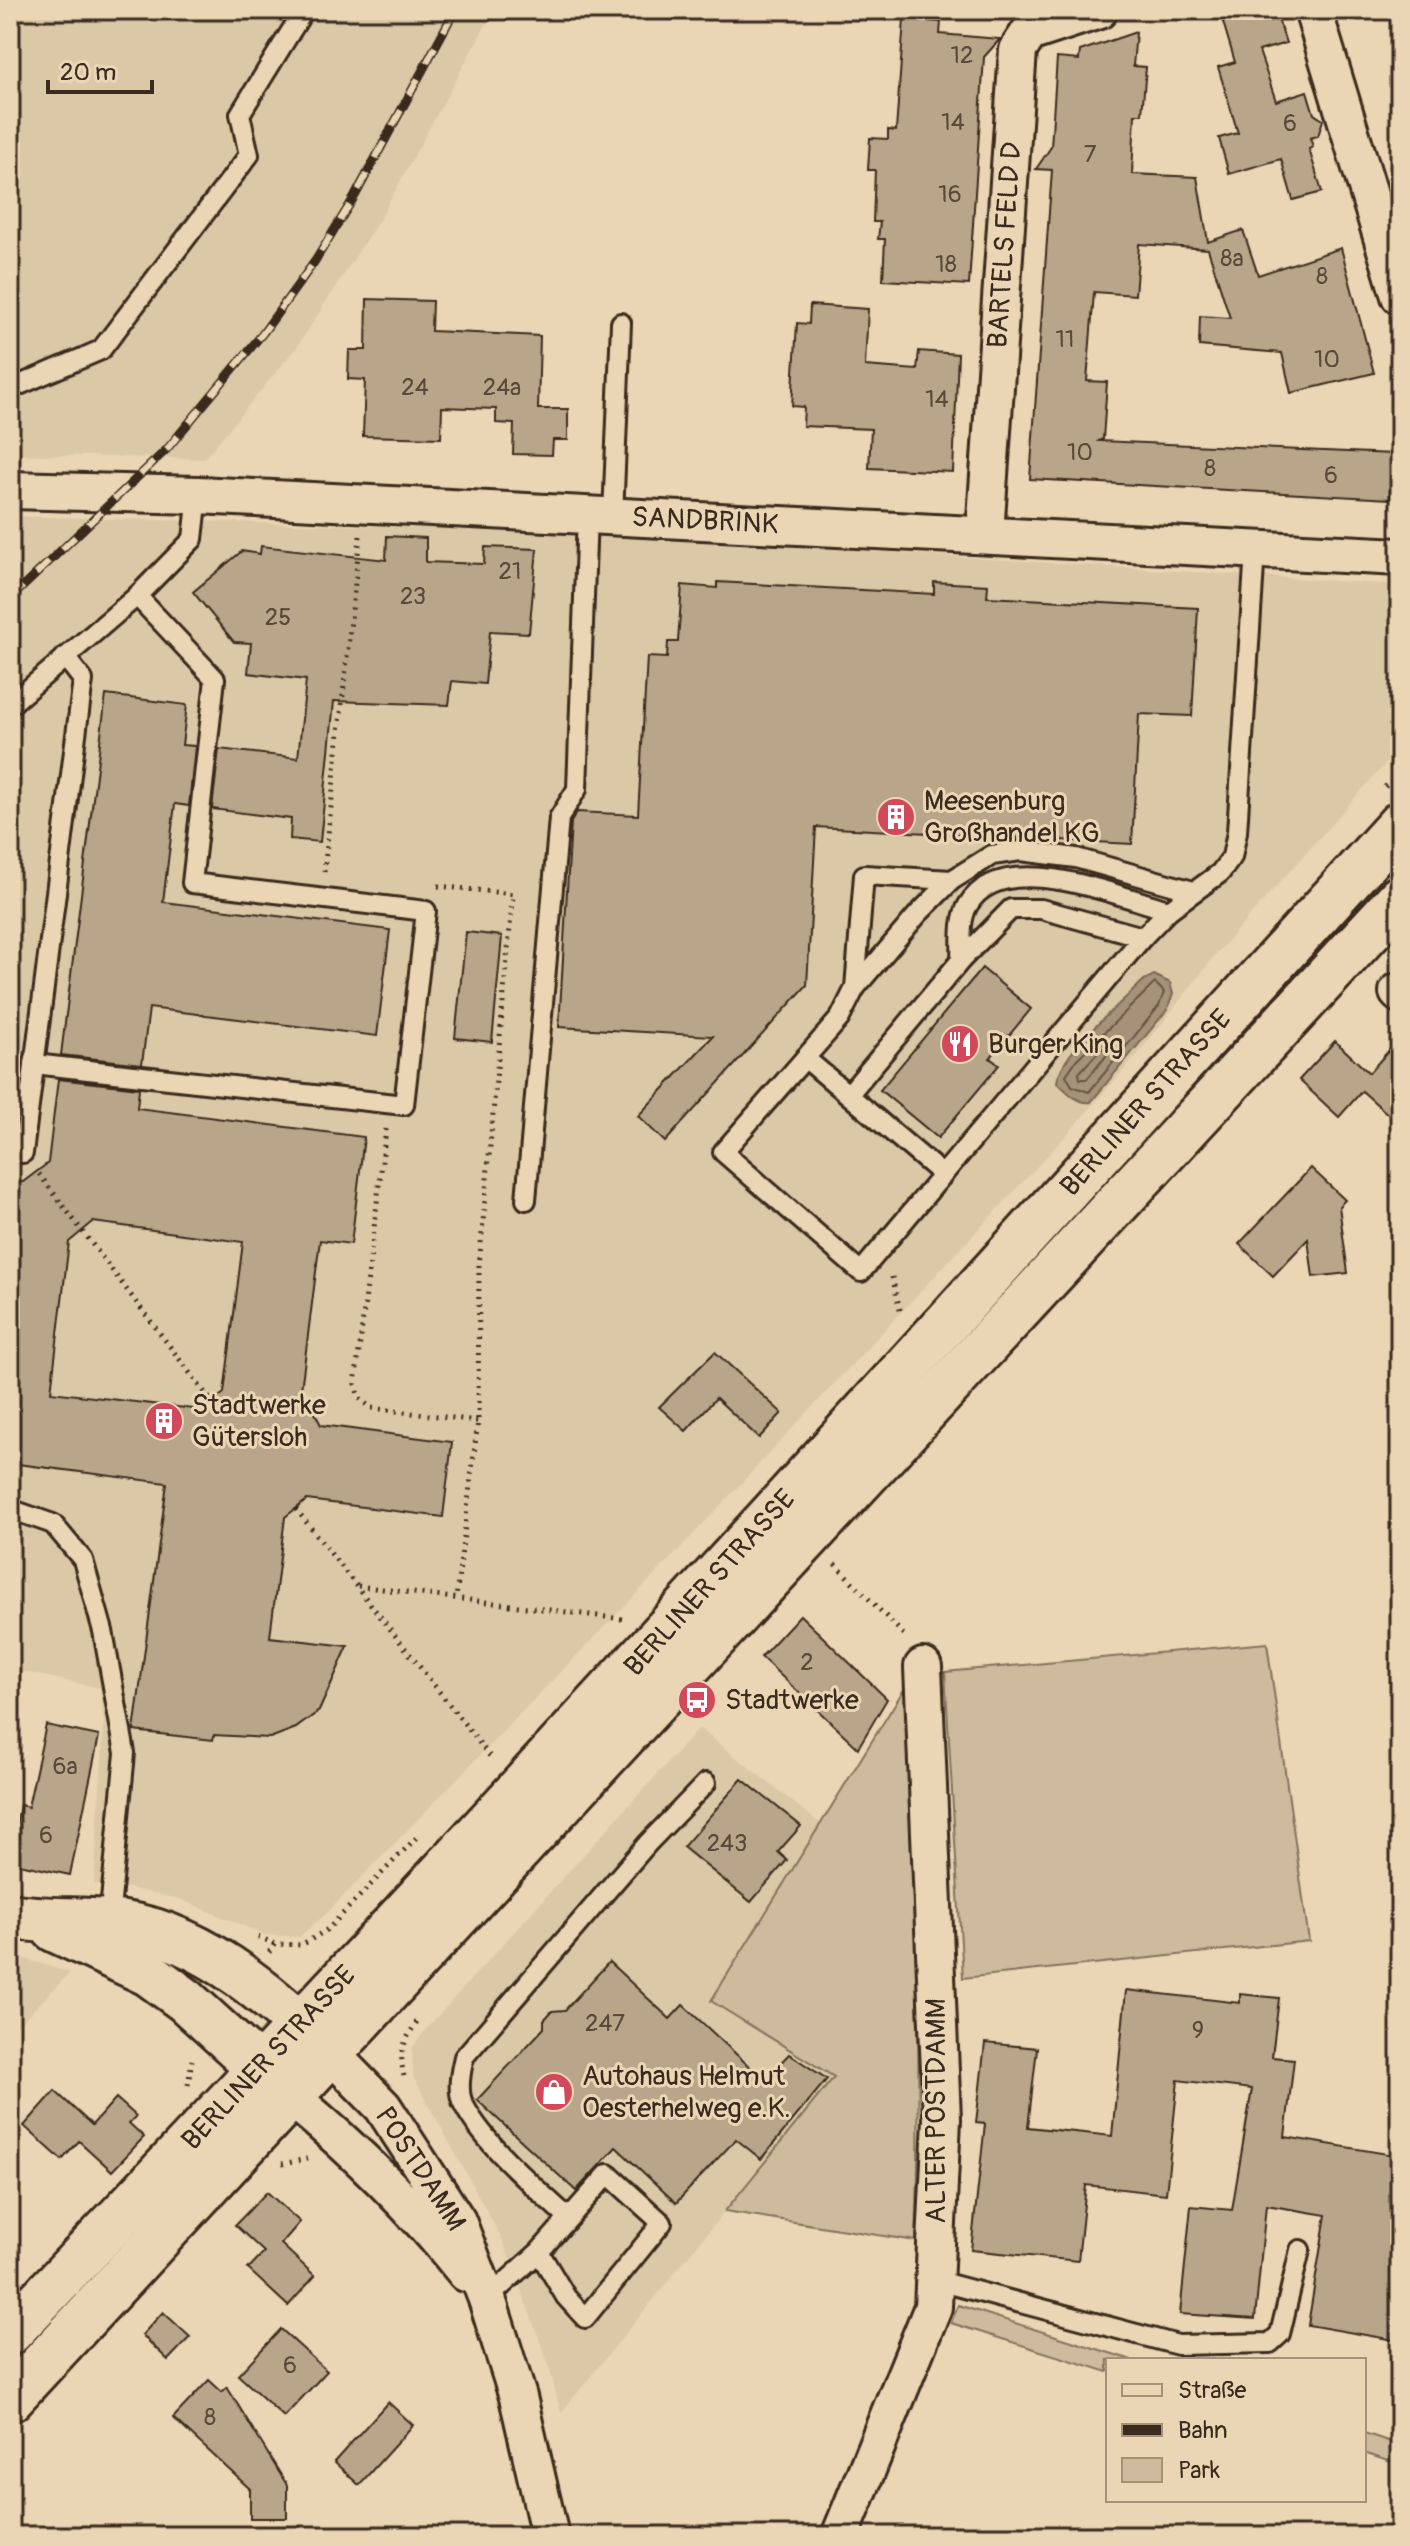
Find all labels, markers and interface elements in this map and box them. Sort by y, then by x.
house number: 12 [951,41,973,70]
scale bar [48,44,152,94]
text: 20 m [60,58,116,87]
house number: 14 [941,108,965,137]
house number: 6 [1283,109,1297,138]
house number: 7 [1084,140,1097,169]
street label: BARTELS FELD D [980,141,1030,349]
house number: 16 [938,180,962,209]
house number: 8a [1220,244,1244,273]
house number: 18 [935,250,957,279]
house number: 8 [1316,262,1328,291]
house number: 11 [1056,325,1074,354]
house number: 10 [1314,345,1340,374]
house number: 24 [401,373,429,402]
house number: 24a [483,373,521,402]
house number: 14 [925,385,949,414]
house number: 10 [1067,438,1093,467]
house number: 8 [1204,454,1216,483]
house number: 6 [1324,461,1338,490]
street label: SANDBRINK [631,500,779,542]
house number: 21 [499,557,521,586]
house number: 23 [400,582,426,611]
house number: 25 [265,603,291,632]
place label: Meesenburg Großhandel KG [924,784,1099,851]
building icon: Meesenburg Großhandel KG [875,796,917,838]
street label: BERLINER STRASSE [1053,1002,1239,1204]
restaurant icon: Burger King [939,1023,981,1065]
place label: Burger King [988,1027,1123,1062]
place label: Stadtwerke Gütersloh [192,1388,326,1455]
building icon: Stadtwerke Gütersloh [143,1400,185,1442]
street label: BERLINER STRASSE [617,1482,803,1684]
house number: 2 [800,1648,814,1677]
bus stop icon: Stadtwerke [676,1679,718,1721]
place label: Stadtwerke [725,1683,859,1718]
house number: 6a [52,1752,78,1781]
house number: 6 [39,1821,53,1850]
house number: 243 [707,1829,747,1858]
street label: BERLINER STRASSE [175,1958,363,2158]
street label: ALTER POSTDAMM [919,1998,954,2224]
house number: 247 [585,2009,625,2038]
house number: 9 [1192,2016,1204,2045]
place label: Autohaus Helmut Oesterhelweg e.K. [582,2059,791,2126]
shop icon: Autohaus Helmut Oesterhelweg e.K. [533,2071,575,2113]
street label: POSTDAMM [367,2100,473,2238]
house number: 6 [283,2351,297,2380]
legend [1106,2358,1366,2502]
text: Straße [1178,2376,1246,2405]
house number: 8 [204,2403,216,2432]
text: Bahn [1178,2416,1228,2445]
text: Park [1178,2456,1220,2485]

